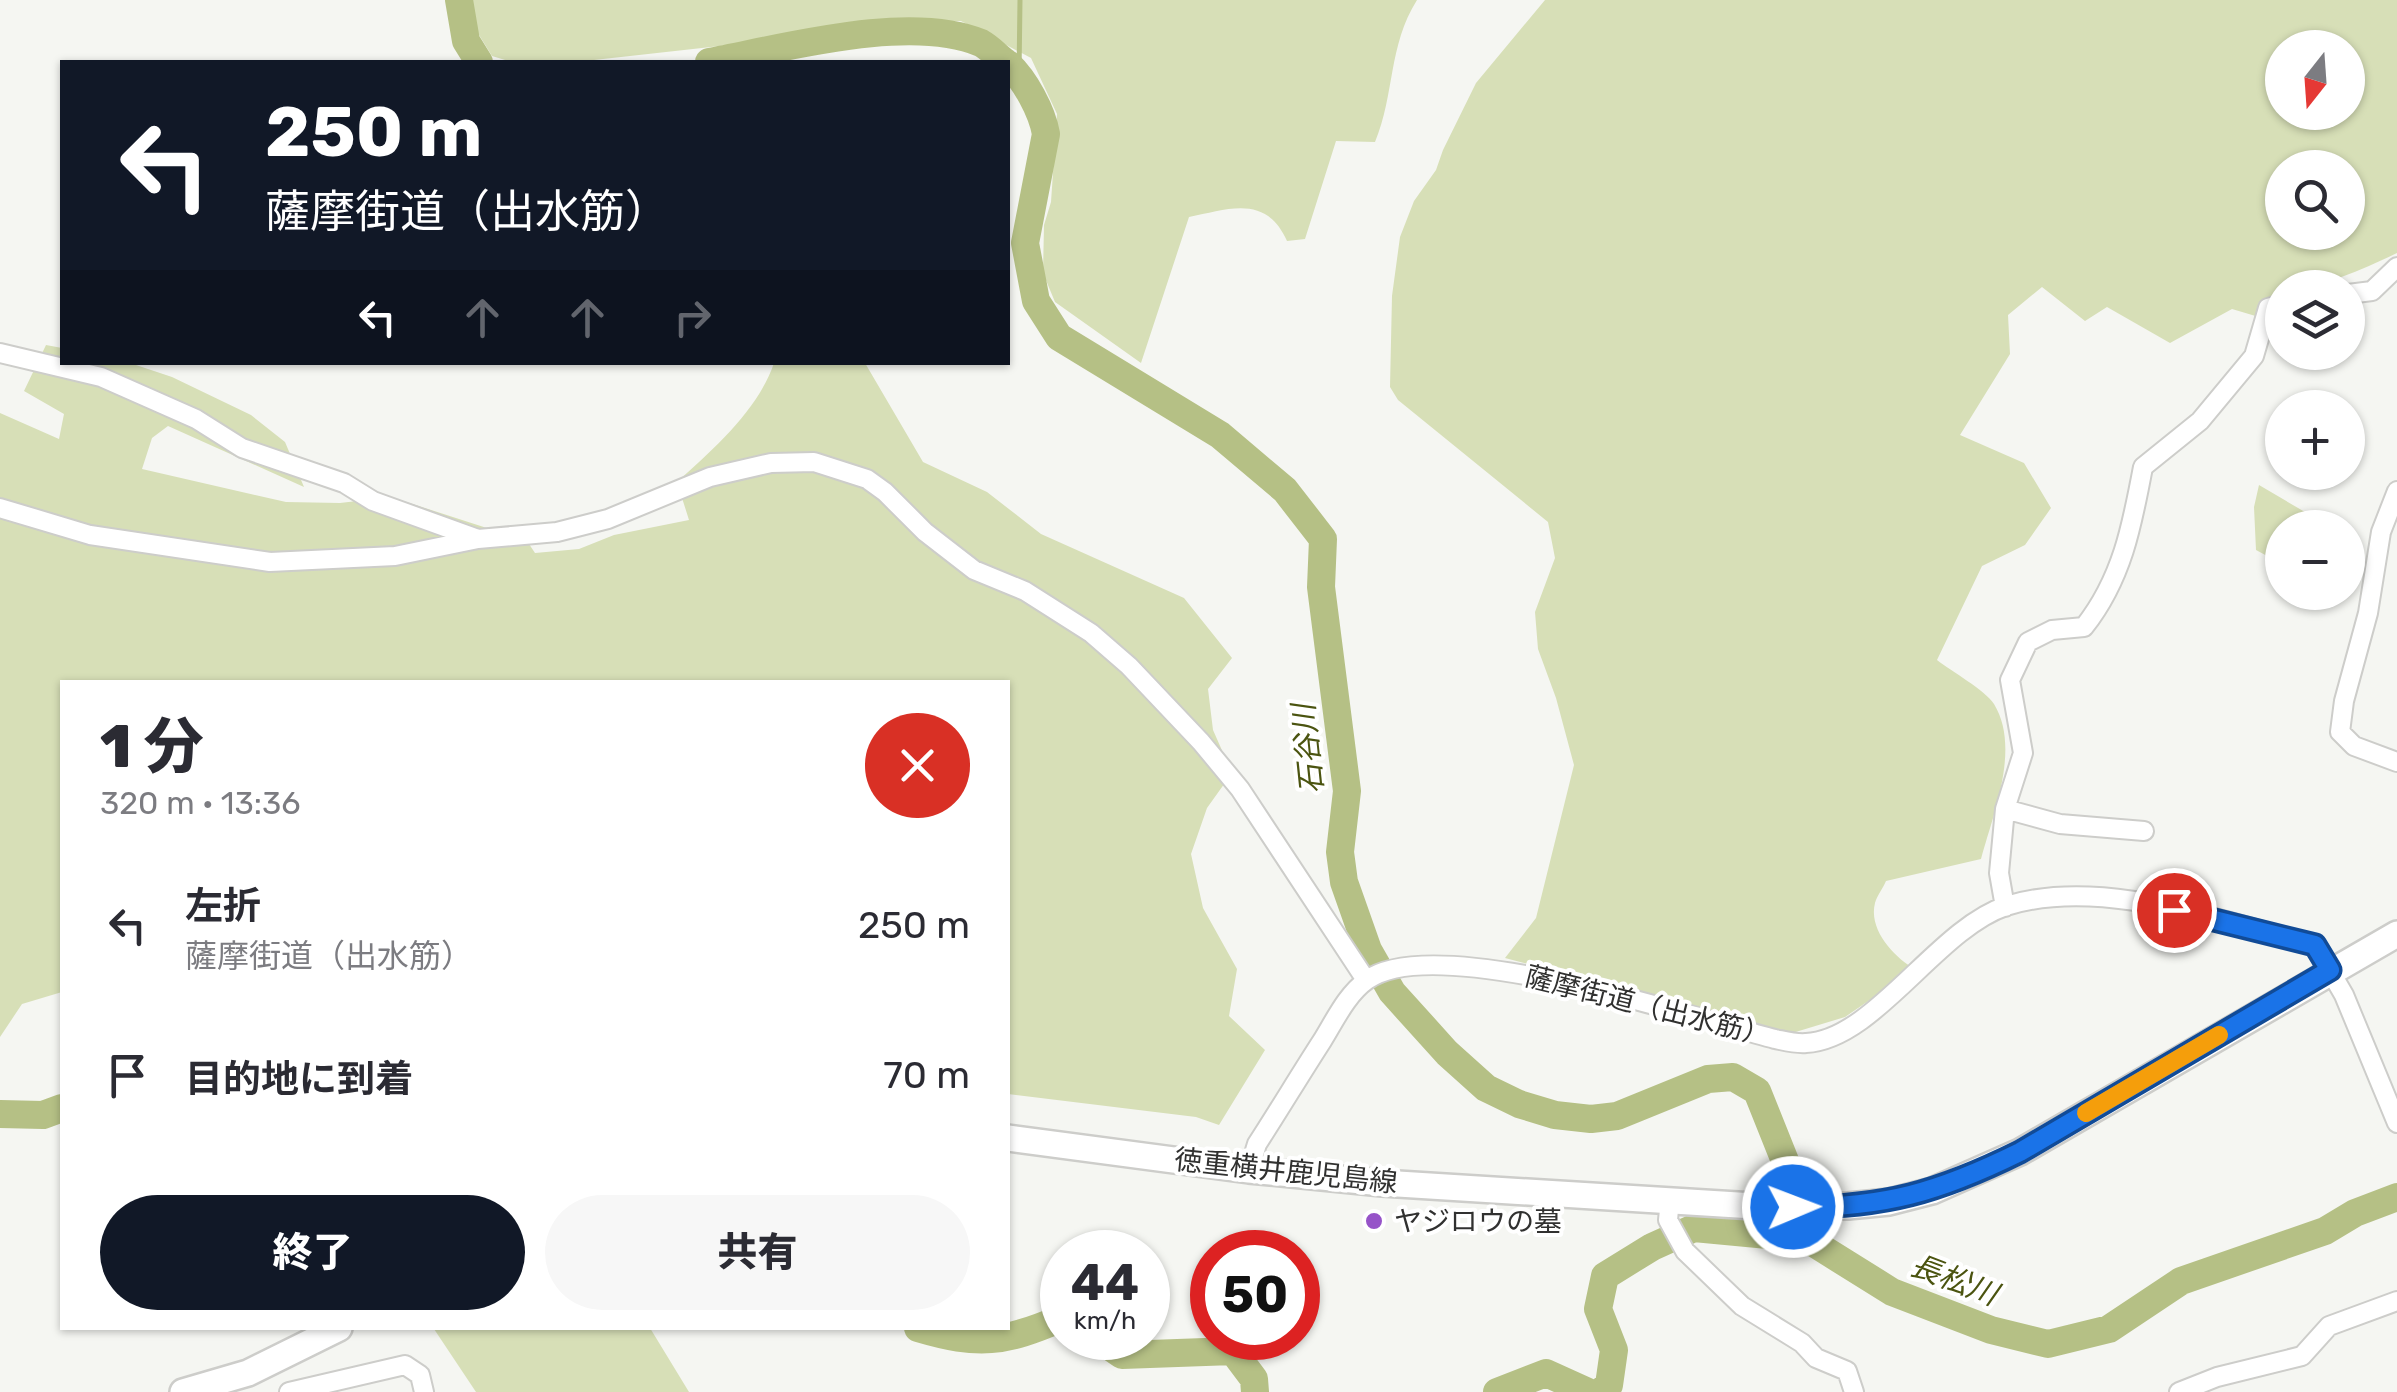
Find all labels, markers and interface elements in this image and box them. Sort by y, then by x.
north arrow [2265,30,2365,130]
map controls [2265,30,2365,610]
text: 250 m [265,91,482,174]
icon: left [100,100,230,230]
button: search [2265,150,2365,250]
text: 薩摩街道（出水筋） [265,185,670,238]
button: layers [2265,270,2365,370]
icon: left [350,290,405,345]
icon: ahead [455,290,510,345]
icon: ahead [560,290,615,345]
icon: right [665,290,720,345]
button: + [2265,390,2365,490]
button: − [2265,510,2365,610]
water label: 石谷川 [1285,699,1331,796]
text: 1 分 [100,711,204,782]
button: close [865,713,970,818]
text: 320 m · 13:36 [100,784,301,822]
pin [2132,868,2217,953]
text: 左折 [185,883,261,929]
icon: arrive [2147,883,2202,938]
icon: left [100,898,155,953]
text: 250 m [858,902,970,948]
text: 薩摩街道（出水筋） [185,937,473,975]
street label: 薩摩街道（出水筋） [1522,960,1774,1052]
icon: arrive [100,1048,155,1103]
text: 70 m [883,1052,970,1098]
text: 目的地に到着 [185,1056,413,1102]
street label: 徳重横井鹿児島線 [1173,1143,1399,1199]
position arrow [1741,1155,1845,1259]
button: 終了 [100,1195,525,1310]
button: 共有 [545,1195,970,1310]
place label: ヤジロウの墓 [1394,1205,1562,1238]
marker: ヤジロウの墓 [1363,1210,1385,1232]
speed limit sign: 50 [1190,1230,1320,1360]
water label: 長松川 [1906,1247,2005,1314]
text: 44 [1071,1253,1139,1313]
text: km/h [1074,1306,1136,1335]

